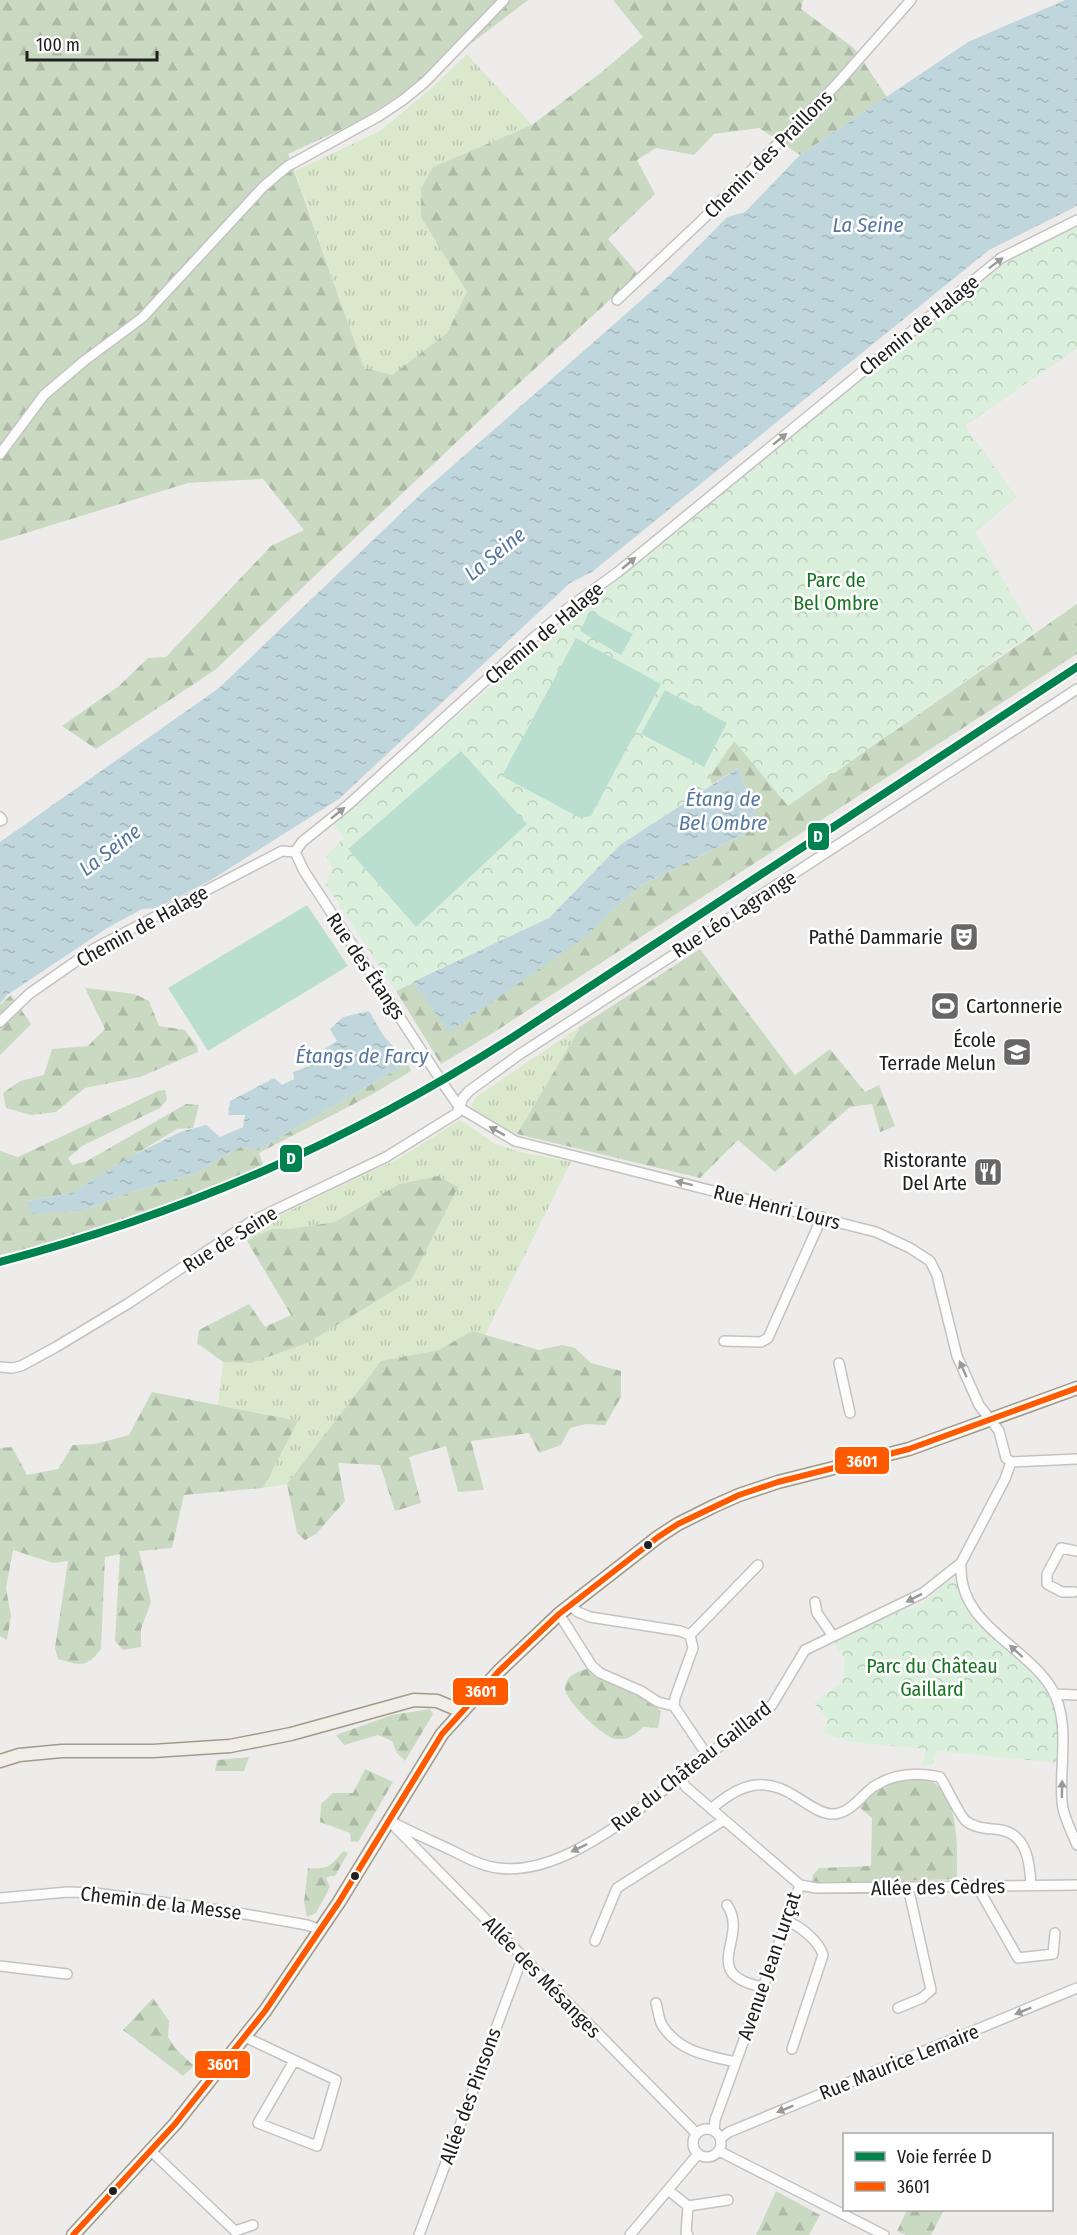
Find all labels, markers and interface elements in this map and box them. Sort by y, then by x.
scale bar [27,24,158,62]
text: 100 m [36,34,80,56]
street label: Chemin des Praillons [699,85,837,223]
water label: La Seine [833,212,904,238]
one-way arrow [988,256,1004,269]
street label: Chemin de Halage [854,269,984,381]
one-way arrow [772,433,787,445]
water label: La Seine [459,522,531,586]
one-way arrow [621,557,636,570]
park label: Parc de Bel Ombre [793,568,879,615]
street label: Chemin de Halage [480,577,608,689]
water label: Étang de Bel Ombre [679,786,767,836]
one-way arrow [331,807,346,820]
water label: La Seine [74,818,146,882]
line badge: D [807,822,830,851]
text: D [813,827,823,846]
street label: Rue Léo Lagrange [668,865,800,963]
street label: Chemin de Halage [72,880,212,972]
street label: Rue des Étangs [322,908,410,1024]
theatre icon: Pathé Dammarie [948,921,980,953]
place label: Pathé Dammarie [808,925,943,949]
sports icon: Cartonnerie [929,990,961,1022]
place label: Cartonnerie [966,994,1062,1018]
place label: École Terrade Melun [879,1028,996,1075]
school or university icon: École Terrade Melun [1001,1036,1033,1068]
water label: Étangs de Farcy [296,1043,429,1069]
one-way arrow [488,1126,505,1136]
line badge: D [279,1144,303,1173]
place label: Ristorante Del Arte [883,1148,967,1195]
text: D [286,1149,296,1168]
restaurant icon: Ristorante Del Arte [972,1156,1004,1188]
one-way arrow [675,1178,693,1188]
street label: Rue Henri Lours [711,1180,843,1234]
street label: Rue de Seine [178,1201,282,1277]
one-way arrow [958,1360,967,1377]
line badge: 3601 [834,1446,890,1475]
text: 3601 [845,1452,878,1471]
unlabelled marker [642,1539,654,1551]
one-way arrow [905,1593,922,1603]
one-way arrow [1008,1644,1023,1658]
park label: Parc du Château Gaillard [866,1654,998,1701]
line badge: 3601 [452,1677,509,1706]
text: 3601 [464,1682,497,1701]
street label: Rue du Château Gaillard [606,1696,776,1836]
one-way arrow [1057,1780,1067,1799]
one-way arrow [570,1843,587,1852]
unlabelled marker [349,1870,361,1882]
street label: Allée des Cèdres [871,1874,1005,1900]
street label: Chemin de la Messe [79,1881,243,1925]
street label: Avenue Jean Lurçat [732,1888,806,2043]
street label: Allée des Mésanges [478,1911,606,2043]
one-way arrow [1014,2007,1032,2016]
street label: Rue Maurice Lemaire [816,2019,982,2105]
street label: Allée des Pinsons [434,2024,506,2168]
line badge: 3601 [194,2050,251,2079]
text: 3601 [206,2055,239,2074]
one-way arrow [775,2104,793,2114]
legend [843,2133,1053,2211]
text: Voie ferrée D [897,2146,992,2168]
text: 3601 [897,2176,930,2198]
unlabelled marker [107,2185,119,2197]

